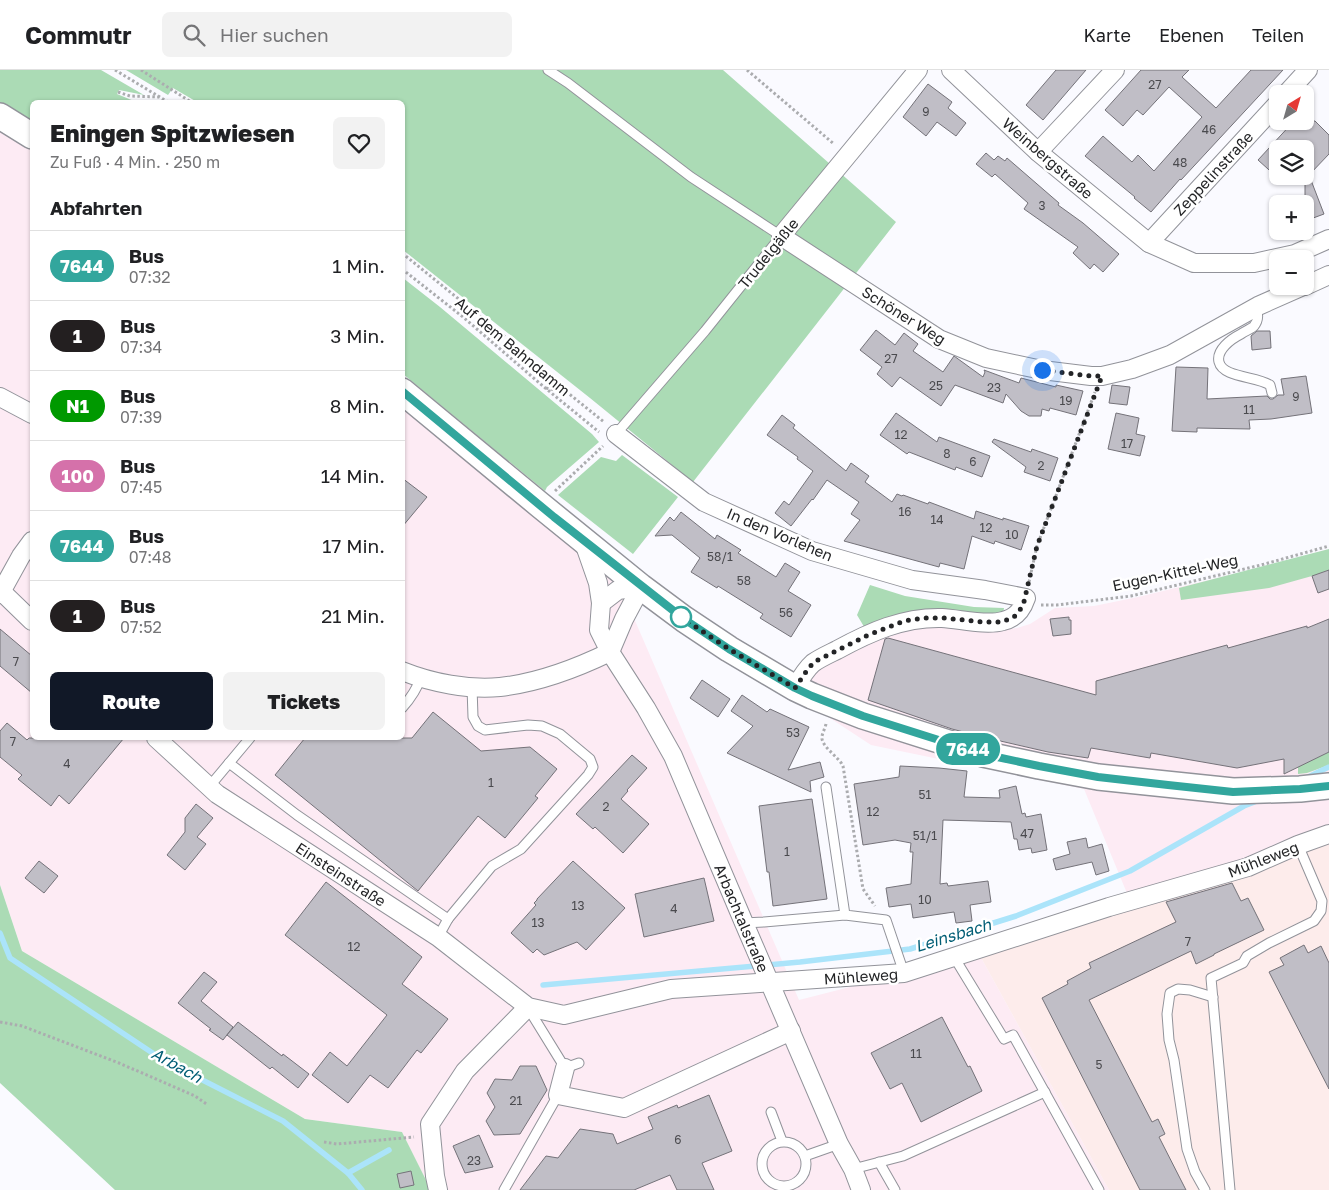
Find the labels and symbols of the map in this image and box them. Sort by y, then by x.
house number: 27 [1148,77,1162,92]
north arrow [1269,85,1314,130]
house number: 9 [922,104,930,119]
street label: Weinbergstraße [999,114,1097,202]
house number: 46 [1202,122,1216,137]
street label: Zeppelinstraße [1170,127,1257,219]
house number: 48 [1173,155,1187,170]
house number: 3 [1038,198,1046,213]
street label: Trudelgäßle [734,214,802,292]
street label: Schöner Weg [859,282,949,348]
street label: Auf dem Bahndamm [452,293,574,399]
house number: 27 [884,351,898,366]
your location [1030,358,1055,383]
house number: 25 [929,378,943,393]
house number: 23 [987,380,1001,395]
house number: 9 [1292,389,1300,404]
house number: 19 [1059,393,1073,408]
house number: 11 [1243,402,1255,417]
house number: 12 [895,427,907,442]
house number: 17 [1121,436,1133,451]
house number: 8 [943,446,951,461]
house number: 6 [969,454,977,469]
house number: 2 [1038,458,1045,473]
street label: In den Vorlehen [724,504,836,564]
house number: 16 [898,504,912,519]
house number: 14 [930,512,944,527]
house number: 12 [980,520,992,535]
house number: 10 [1005,527,1019,542]
house number: 58/1 [707,549,733,564]
street label: Eugen-Kittel-Weg [1111,550,1239,594]
house number: 58 [737,573,751,588]
house number: 56 [779,605,793,620]
unlabelled marker [670,606,692,628]
house number: 7 [13,654,19,669]
house number: 53 [786,725,800,740]
line badge: 7644 [933,733,1003,765]
house number: 7 [10,734,16,749]
house number: 4 [63,756,71,771]
house number: 1 [488,775,494,790]
house number: 51 [919,787,932,802]
house number: 2 [603,799,610,814]
house number: 12 [867,804,879,819]
house number: 47 [1020,826,1034,841]
house number: 51/1 [913,828,937,843]
street label: Mühleweg [1225,837,1301,881]
street label: Einsteinstraße [293,838,390,910]
house number: 1 [784,844,790,859]
street label: Arbachtalstraße [711,861,773,975]
house number: 10 [918,892,932,907]
house number: 13 [572,898,584,913]
house number: 4 [670,901,678,916]
water label: Leinsbach [913,914,994,956]
house number: 13 [532,915,544,930]
house number: 7 [1185,934,1191,949]
house number: 12 [348,939,360,954]
street label: Mühleweg [823,964,899,988]
water label: Arbach [148,1043,207,1087]
house number: 11 [910,1046,922,1061]
house number: 5 [1096,1057,1103,1072]
house number: 21 [510,1093,523,1108]
house number: 6 [674,1132,682,1147]
house number: 23 [467,1153,481,1168]

